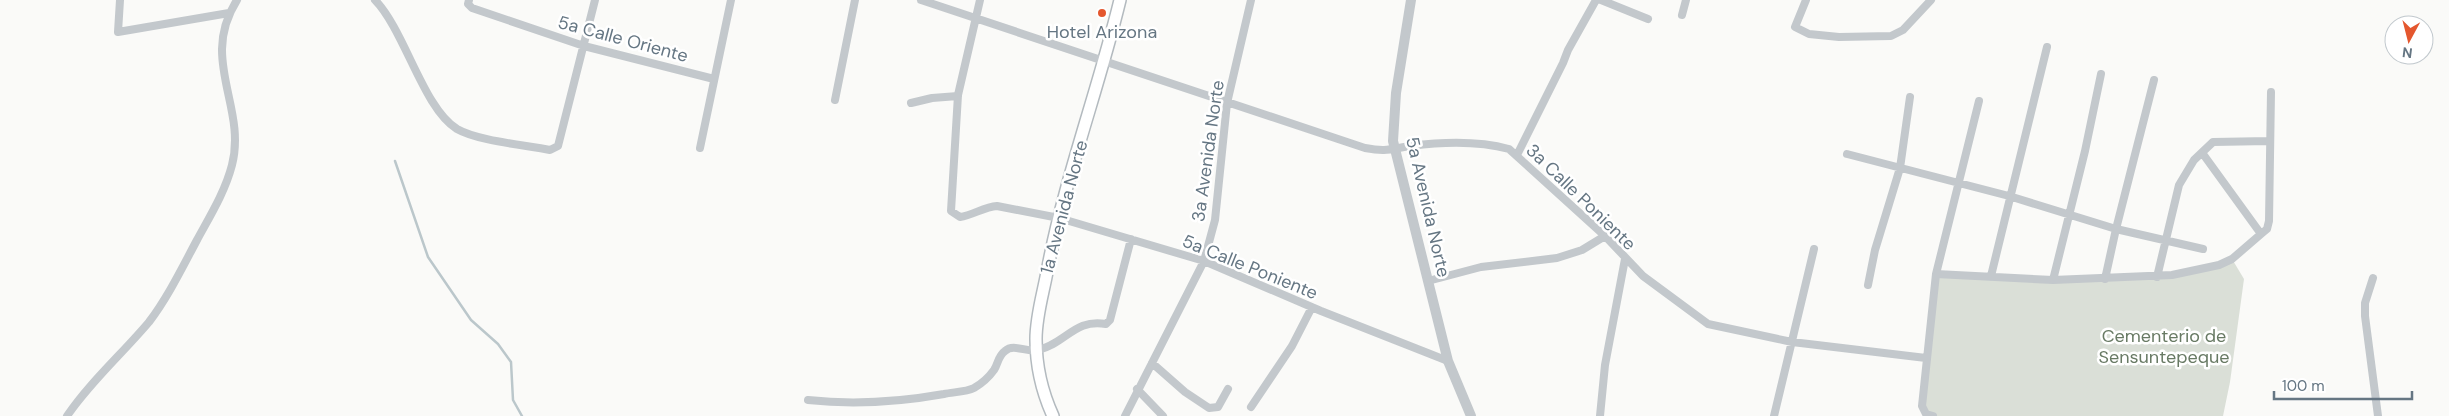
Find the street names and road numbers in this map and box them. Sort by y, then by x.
street label: 5a Calle Oriente [555,10,691,68]
street label: 3a Avenida Norte [1186,79,1230,223]
street label: 5a Avenida Norte [1400,135,1456,279]
street label: 1a Avenida Norte [1035,137,1093,277]
street label: 3a Calle Poniente [1521,138,1641,256]
street label: 5a Calle Poniente [1179,229,1321,305]

